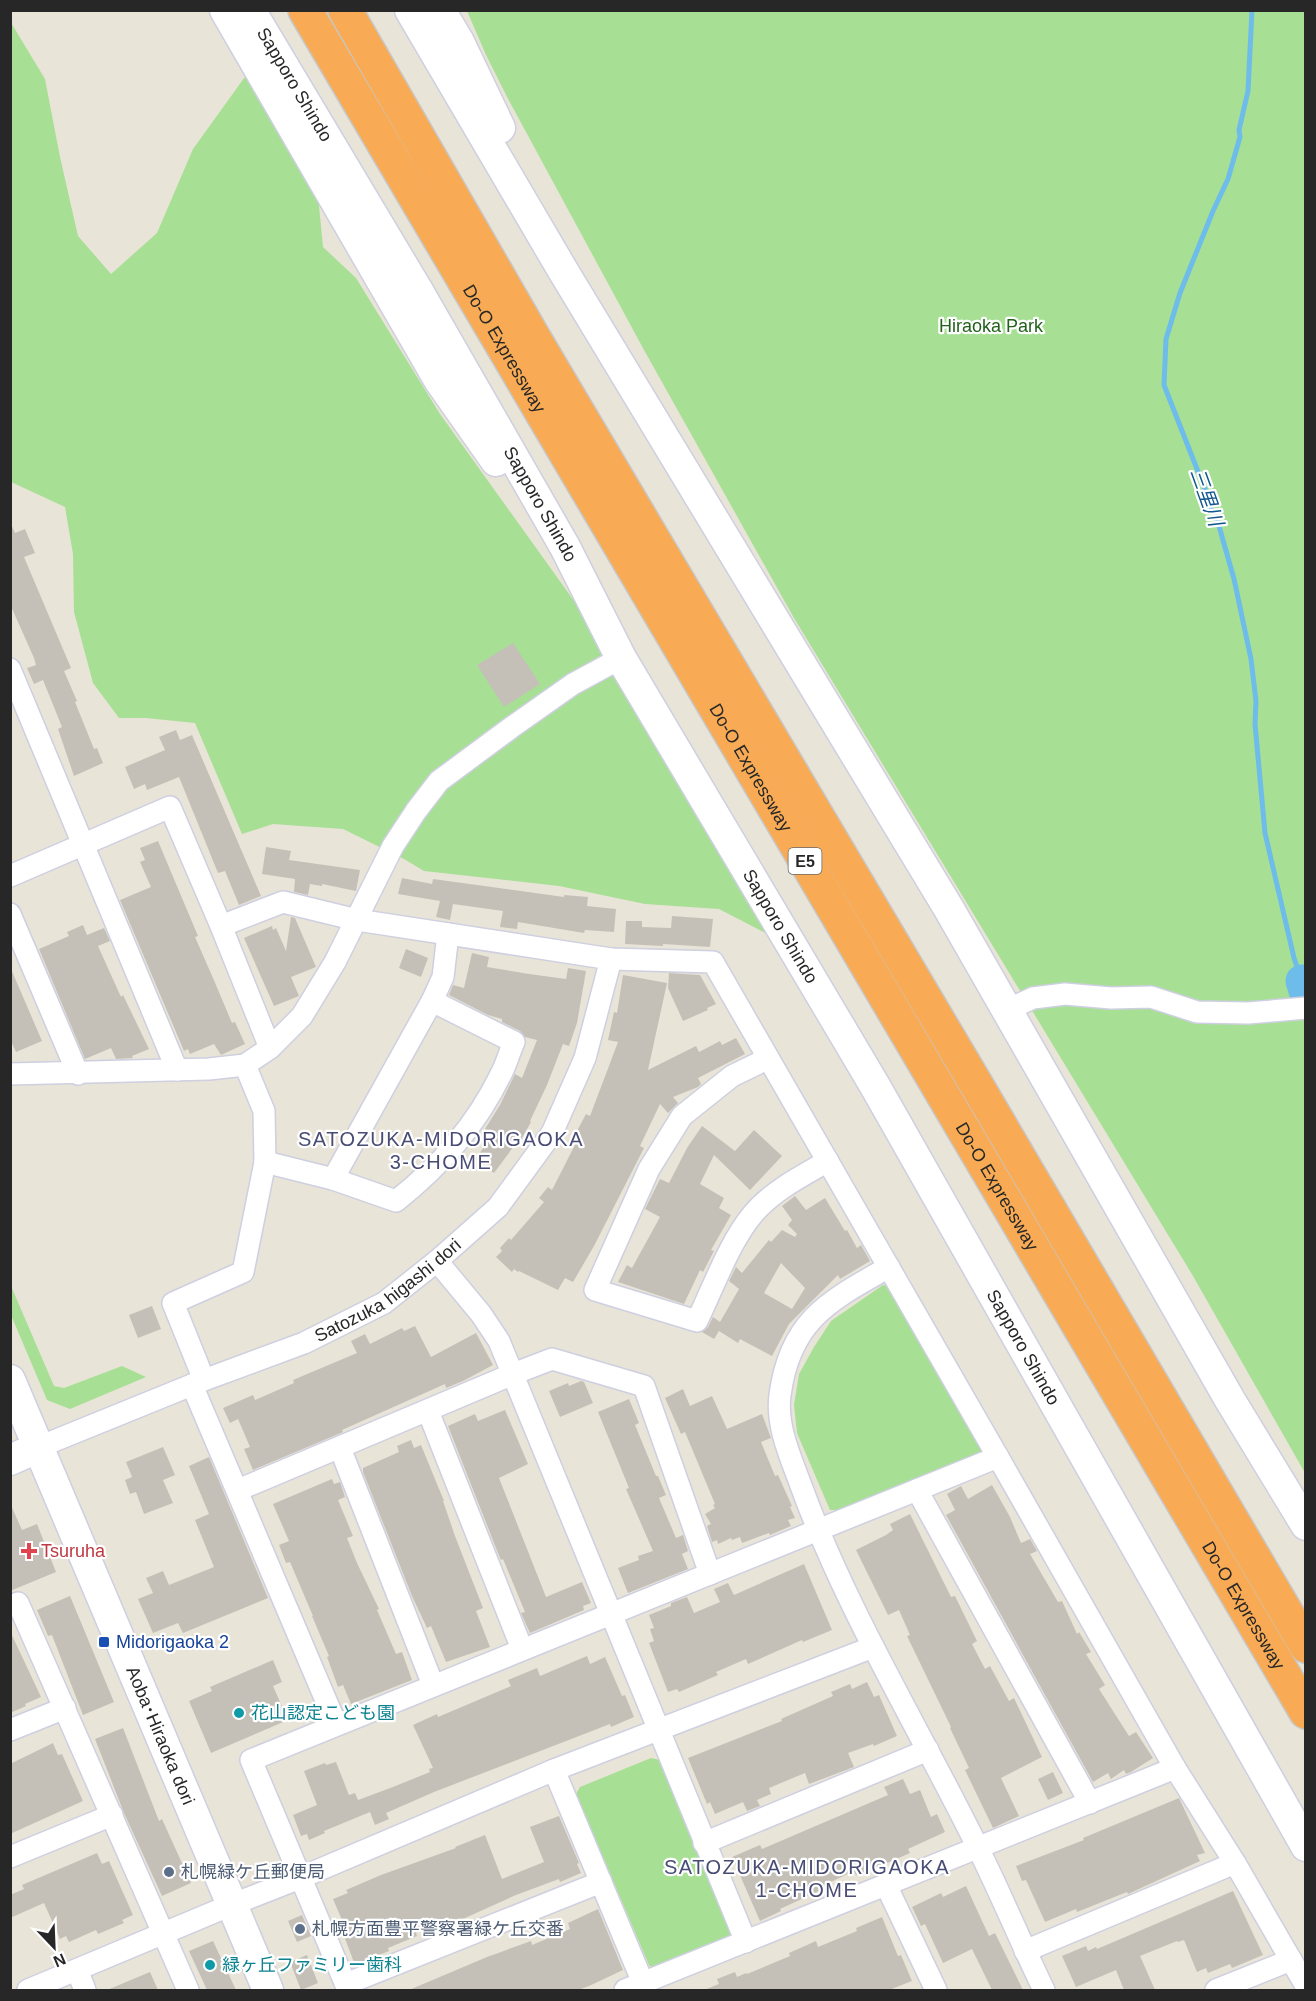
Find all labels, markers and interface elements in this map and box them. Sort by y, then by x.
street label: Sapporo Shindo [253,24,336,145]
street label: Do-O Expressway [459,281,550,416]
park label: Hiraoka Park [939,316,1044,336]
street label: Sapporo Shindo [499,443,581,565]
water label: 三里川 [1186,465,1228,531]
street label: Do-O Expressway [705,700,796,835]
road number: E5 [788,848,822,874]
street label: Sapporo Shindo [739,866,822,987]
street label: Do-O Expressway [952,1119,1042,1254]
district label: SATOZUKA-MIDORIGAOKA 3-CHOME [298,1128,584,1173]
street label: Satozuka higashi dori [311,1235,465,1346]
street label: Sapporo Shindo [983,1286,1064,1408]
street label: Do-O Expressway [1198,1538,1289,1673]
place label: Tsuruha [41,1541,106,1561]
marker: Tsuruha [22,1544,36,1558]
place label: Midorigaoka 2 [116,1632,229,1652]
marker: Midorigaoka 2 [97,1635,111,1649]
street label: Aoba･Hiraoka dori [122,1663,198,1808]
place label: 花山認定こども園 [251,1703,395,1723]
marker: 花山認定こども園 [232,1706,246,1720]
district label: SATOZUKA-MIDORIGAOKA 1-CHOME [664,1856,950,1901]
place label: 札幌緑ケ丘郵便局 [181,1862,325,1882]
marker: 札幌緑ケ丘郵便局 [162,1865,176,1879]
north arrow [24,1917,84,1977]
place label: 札幌方面豊平警察署緑ケ丘交番 [312,1919,564,1939]
marker: 札幌方面豊平警察署緑ケ丘交番 [293,1922,307,1936]
text: N [51,1950,68,1970]
place label: 緑ヶ丘ファミリー歯科 [222,1955,402,1975]
marker: 緑ヶ丘ファミリー歯科 [203,1958,217,1972]

